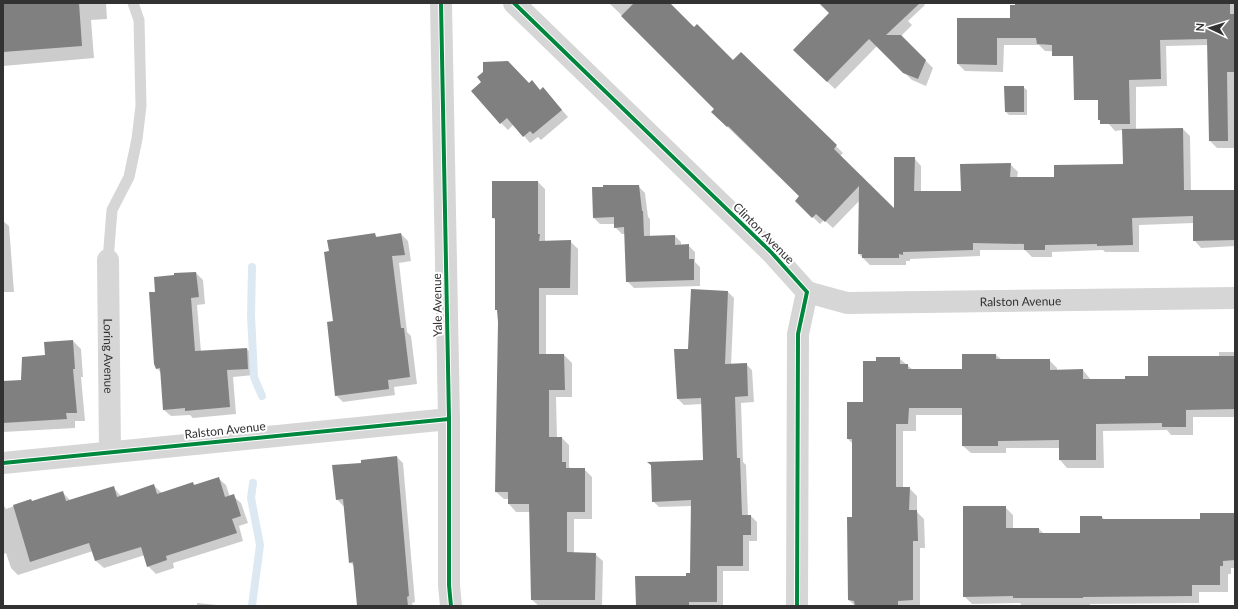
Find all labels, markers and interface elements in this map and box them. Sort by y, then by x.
north arrow [1190,8,1230,48]
text: N [1193,23,1206,32]
street label: Clinton Avenue [730,199,798,267]
street label: Yale Avenue [429,273,445,337]
street label: Ralston Avenue [980,293,1061,309]
street label: Loring Avenue [101,318,117,394]
street label: Ralston Avenue [184,418,266,442]

